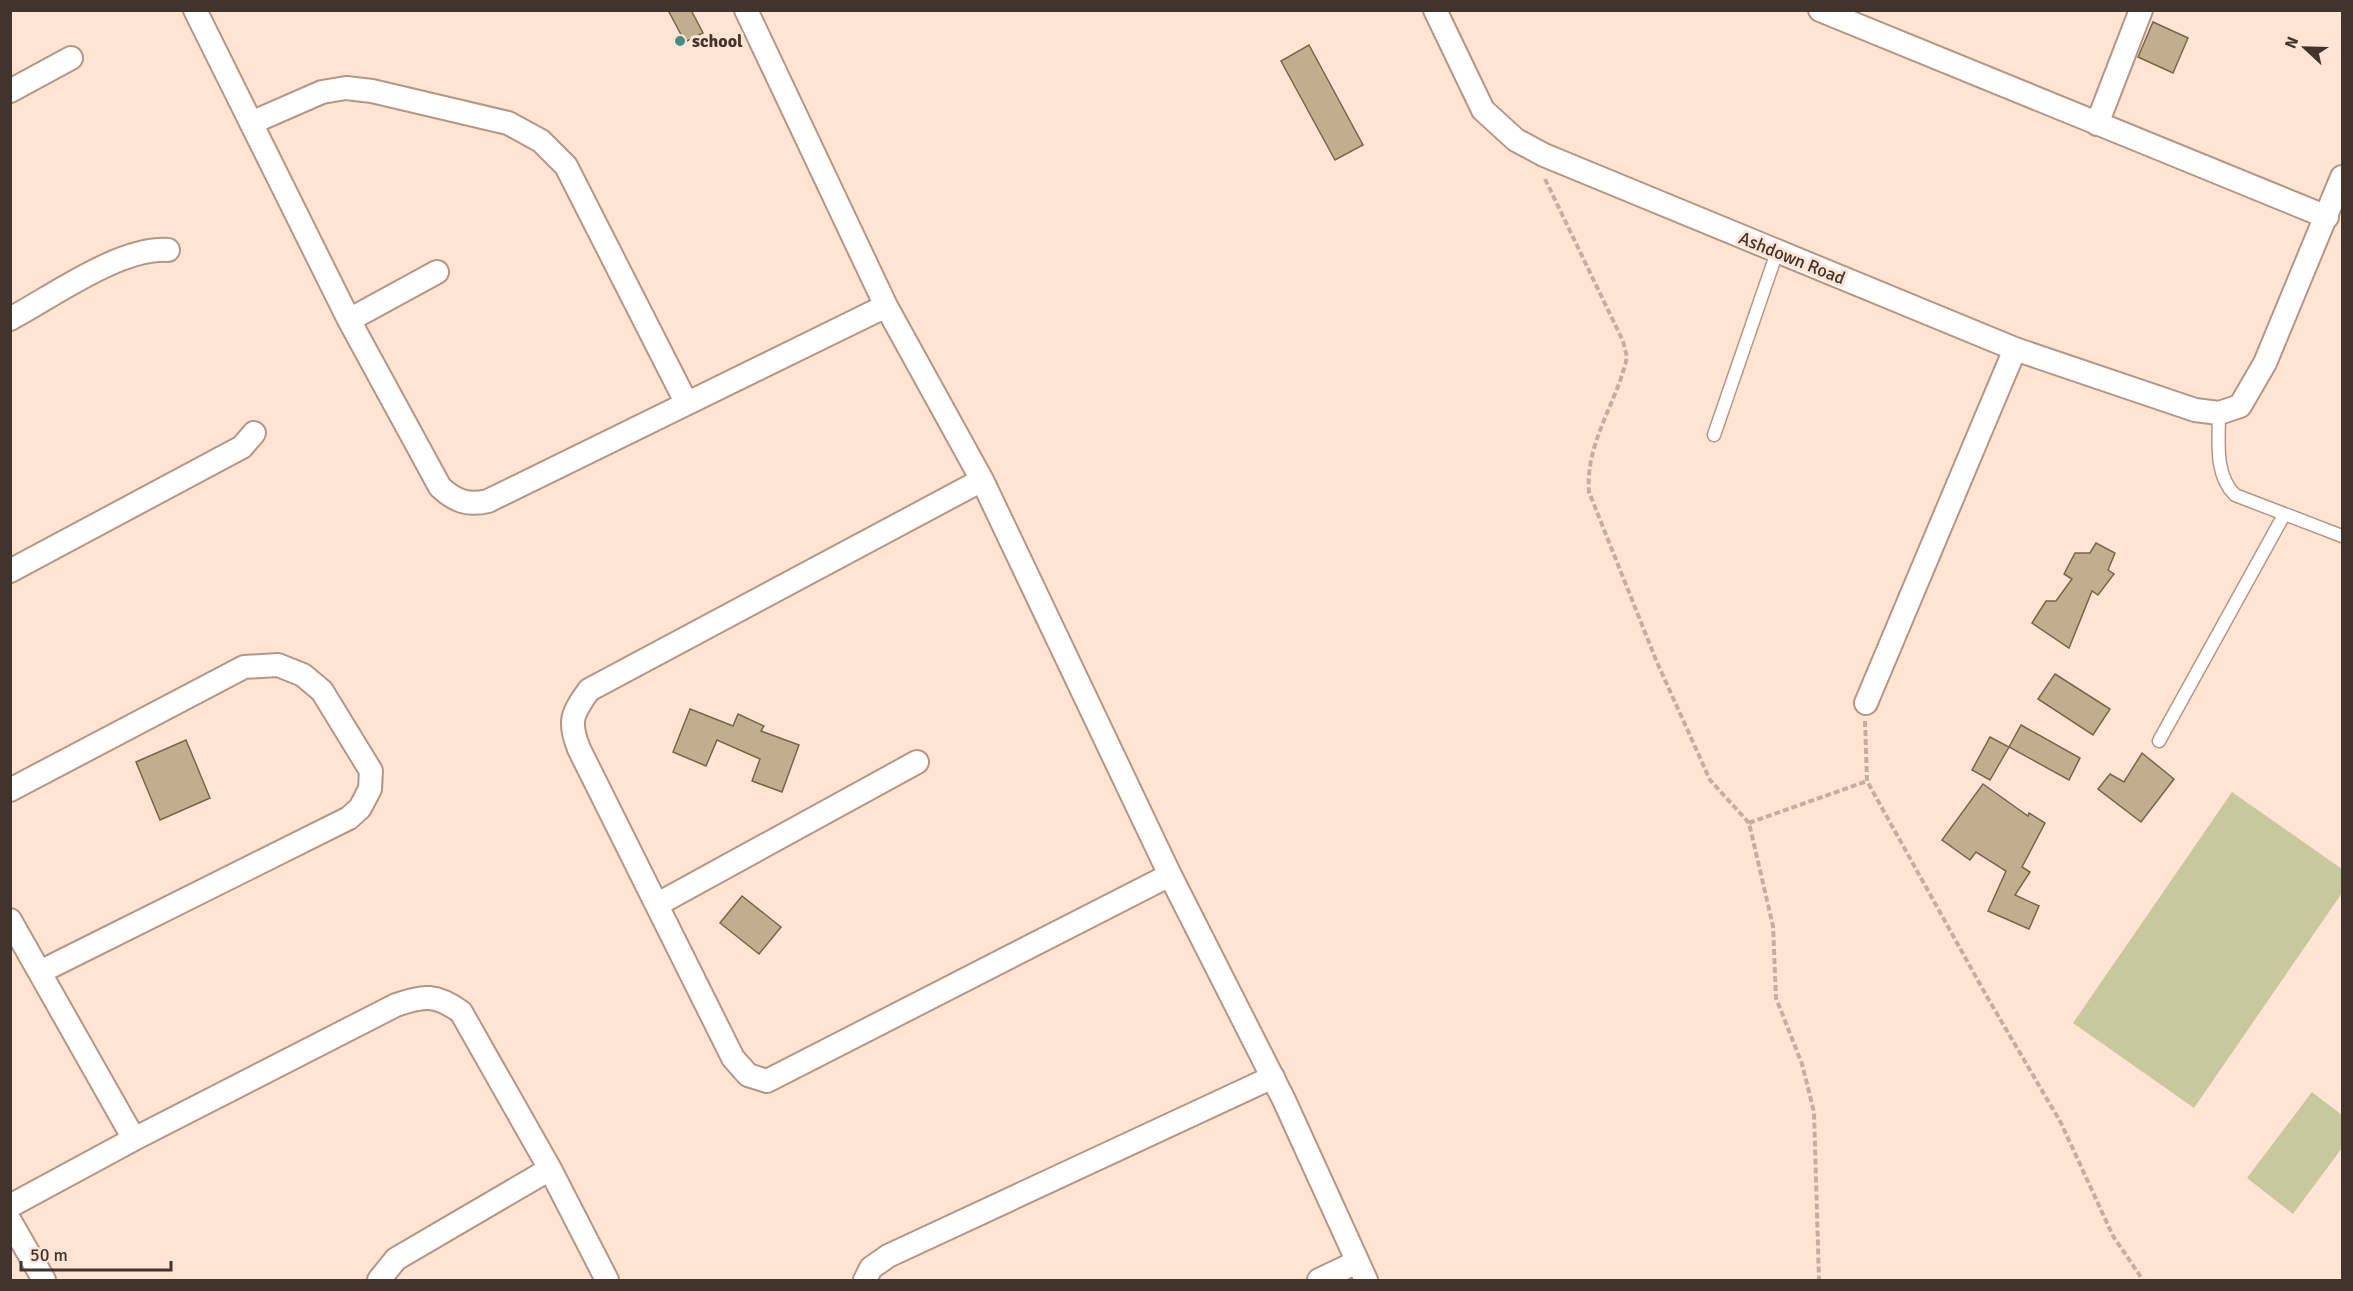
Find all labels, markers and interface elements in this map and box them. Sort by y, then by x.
north arrow [2275,18,2335,78]
place label: school [692,30,743,52]
marker: school [673,34,687,48]
text: N [2281,34,2303,52]
street label: Ashdown Road [1736,227,1848,289]
scale bar [21,1234,171,1272]
text: 50 m [30,1244,68,1266]

